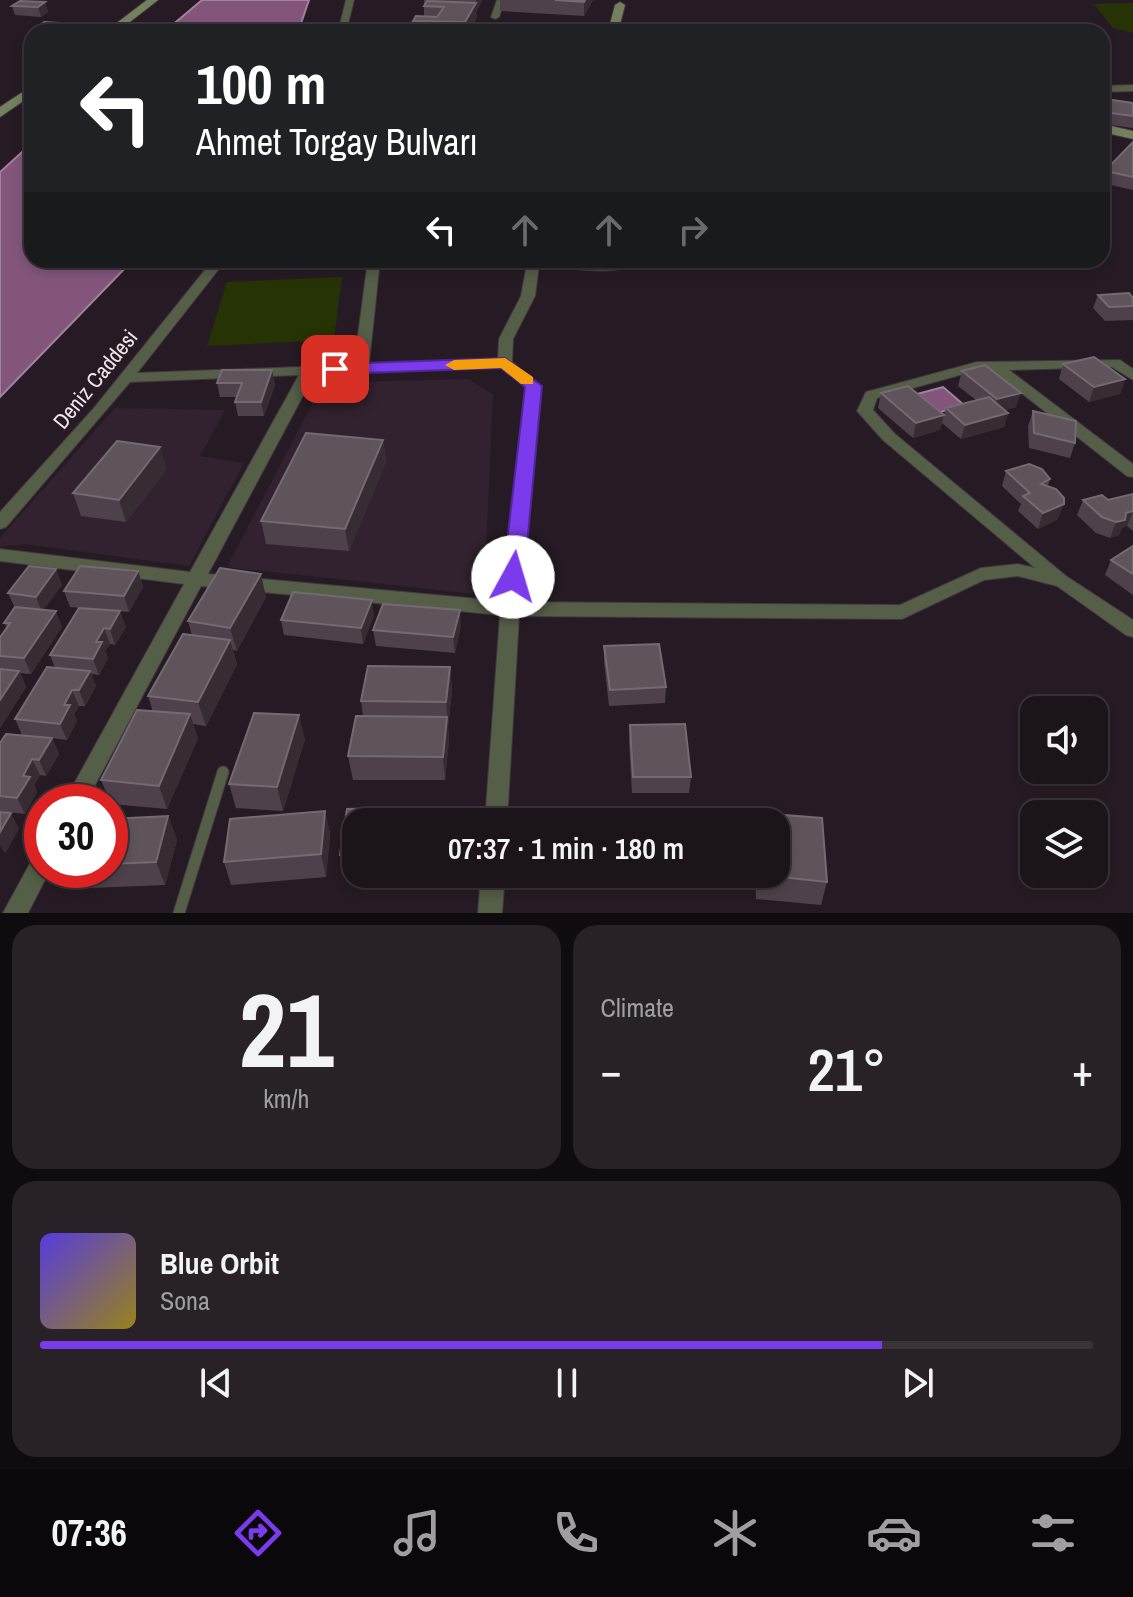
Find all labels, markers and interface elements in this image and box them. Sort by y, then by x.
text: 100 m [196,46,326,121]
icon: left [64,56,168,160]
text: Ahmet Torgay Bulvarı [196,118,478,166]
icon: left [419,208,463,252]
icon: ahead [503,208,547,252]
icon: ahead [587,208,631,252]
icon: right [671,208,715,252]
street label: Deniz Caddesi [46,323,144,435]
pin [301,335,369,403]
icon: arrive [313,347,357,391]
position arrow [471,535,555,619]
map controls [1020,696,1108,888]
button: sound [1020,696,1108,784]
speed limit sign: 30 [24,784,128,888]
button: layers [1020,800,1108,888]
text: 07:37 · 1 min · 180 m [448,828,684,868]
text: 21 [239,959,334,1099]
text: Climate [601,990,674,1025]
text: 21° [807,1029,886,1110]
text: − [601,1040,622,1100]
text: + [1072,1040,1093,1100]
text: km/h [263,1081,309,1116]
text: Blue Orbit [160,1243,279,1283]
text: Sona [160,1283,210,1318]
icon: previous [194,1361,238,1405]
icon: pause [545,1361,589,1405]
icon: next [896,1361,940,1405]
icon: directions [230,1505,286,1561]
icon: music [389,1505,445,1561]
icon: phone [548,1505,604,1561]
icon: climate [707,1505,763,1561]
icon: car [866,1505,922,1561]
icon: filters [1025,1505,1081,1561]
text: 07:36 [52,1509,127,1557]

